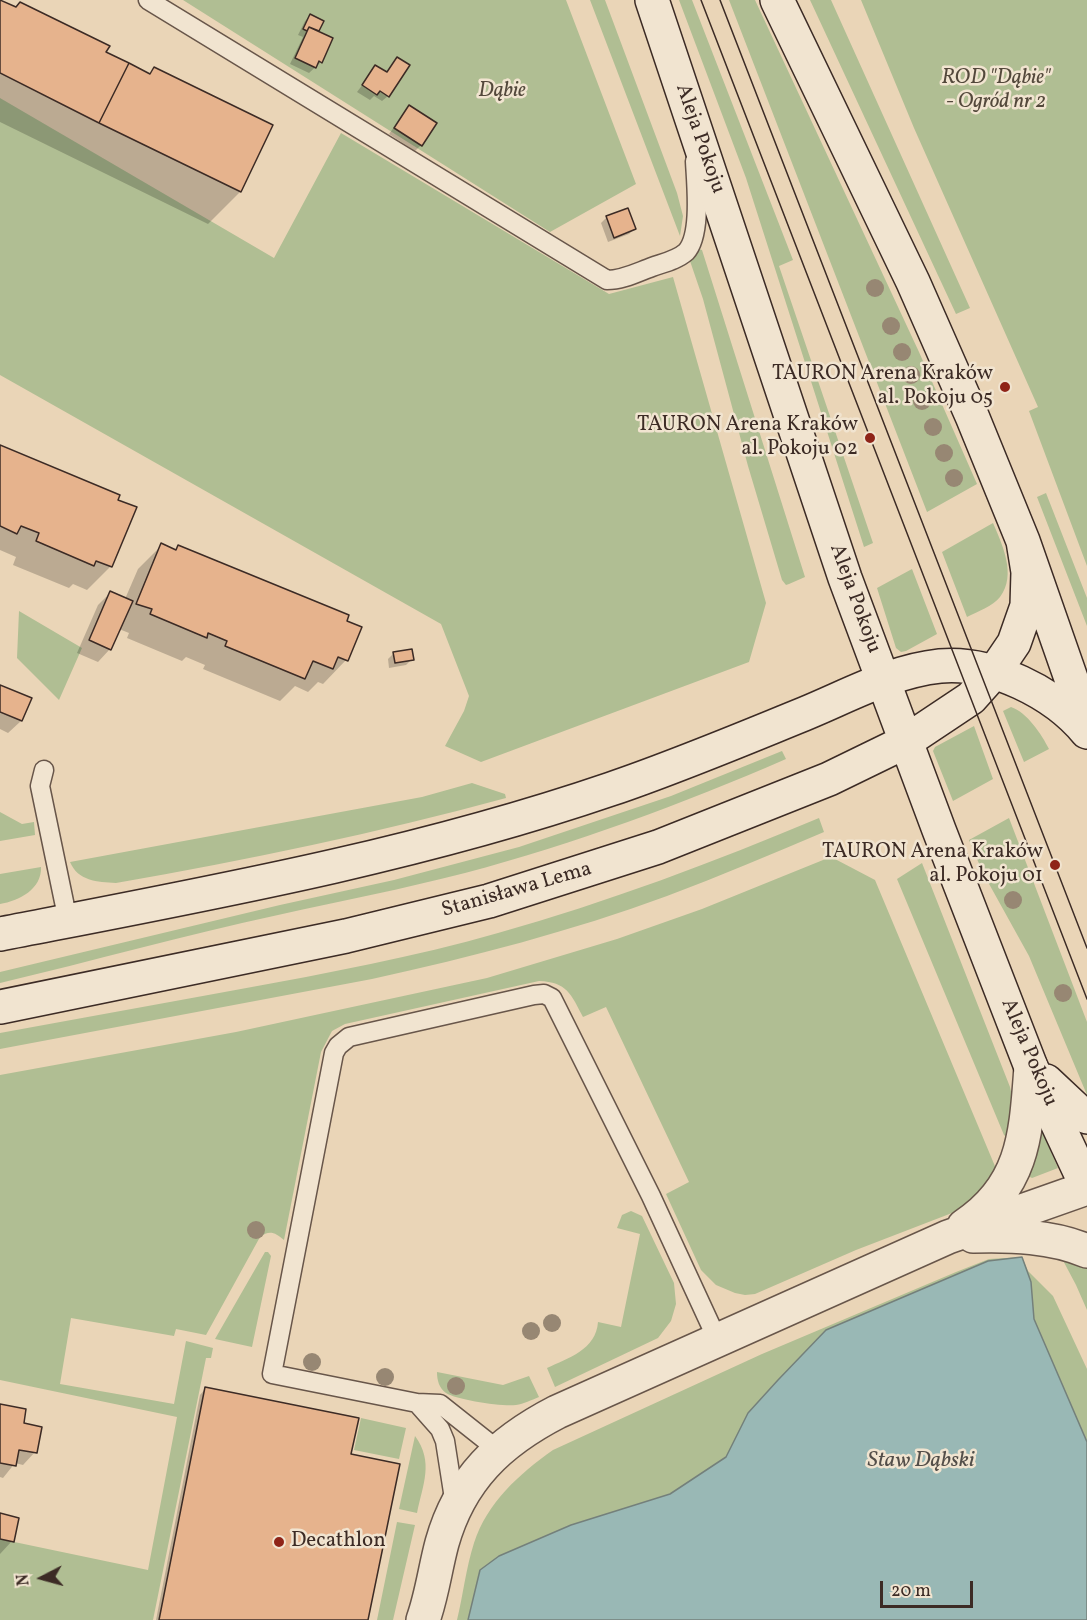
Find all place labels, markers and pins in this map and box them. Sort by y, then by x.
place label: TAURON Arena Kraków al. Pokoju 05 [772,362,993,412]
marker: TAURON Arena Kraków al. Pokoju 05 [998,380,1012,394]
place label: TAURON Arena Kraków al. Pokoju 02 [637,413,858,463]
marker: TAURON Arena Kraków al. Pokoju 02 [863,431,877,445]
place label: TAURON Arena Kraków al. Pokoju 01 [822,840,1043,890]
marker: TAURON Arena Kraków al. Pokoju 01 [1048,858,1062,872]
place label: Decathlon [291,1529,386,1555]
marker: Decathlon [272,1535,286,1549]

